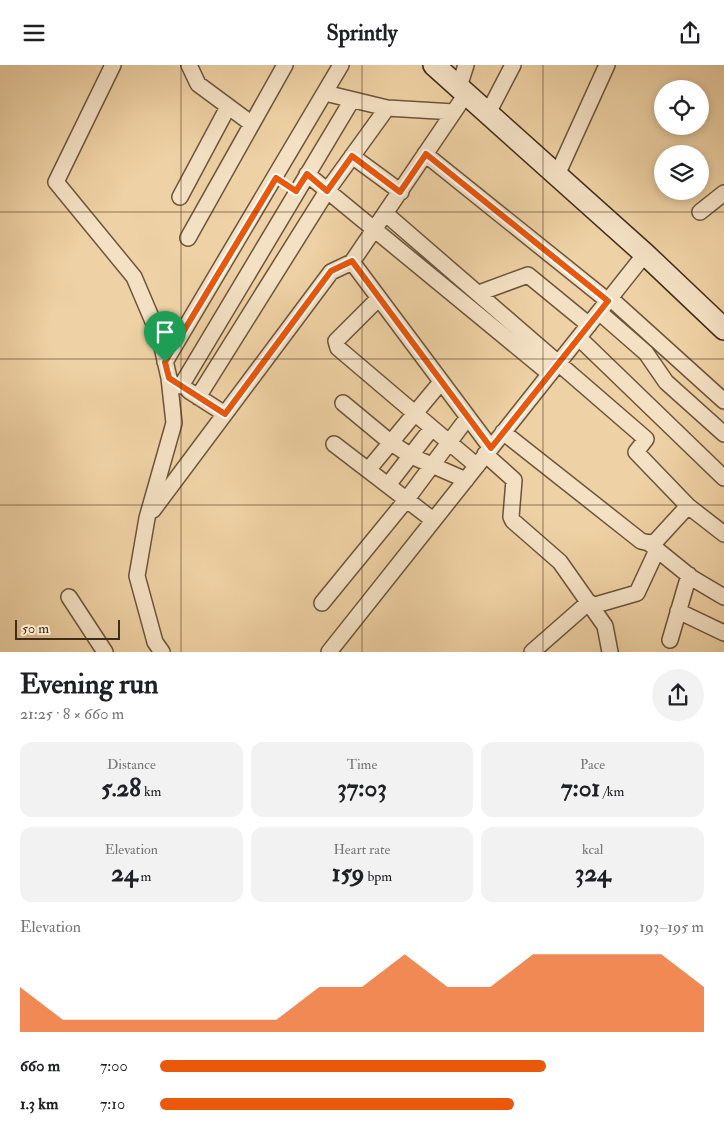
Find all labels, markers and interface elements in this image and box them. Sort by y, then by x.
icon: menu [20,19,48,47]
text: Sprintly [327,19,397,47]
icon: share [676,19,704,47]
map controls [654,80,709,200]
button: locate [654,80,709,135]
button: layers [654,145,709,200]
pin [144,311,186,362]
icon: arrive [151,318,179,346]
scale bar [15,617,120,640]
text: 50 m [22,620,49,637]
text: Evening run [20,667,158,702]
button: share [652,669,704,721]
text: 21:25 · 8 × 660 m [20,704,124,724]
text: Distance [107,756,156,773]
text: Time [347,756,377,773]
text: Pace [580,756,605,773]
text: 5.28 [101,773,141,804]
text: 37:03 [337,773,387,804]
text: 7:01 [561,773,600,804]
text: km [141,783,161,800]
text: /km [600,783,624,800]
text: Elevation [105,841,158,858]
text: Heart rate [333,841,390,858]
text: kcal [582,841,603,858]
text: 24 [111,858,138,889]
text: 159 [332,858,364,889]
text: 324 [575,858,611,889]
text: m [138,868,151,885]
text: bpm [364,868,392,885]
text: Elevation [20,917,81,937]
text: 193–195 m [639,917,704,937]
text: 660 m [20,1056,60,1076]
text: 7:00 [100,1056,128,1076]
text: 1.3 km [20,1094,58,1114]
text: 7:10 [100,1094,125,1114]

